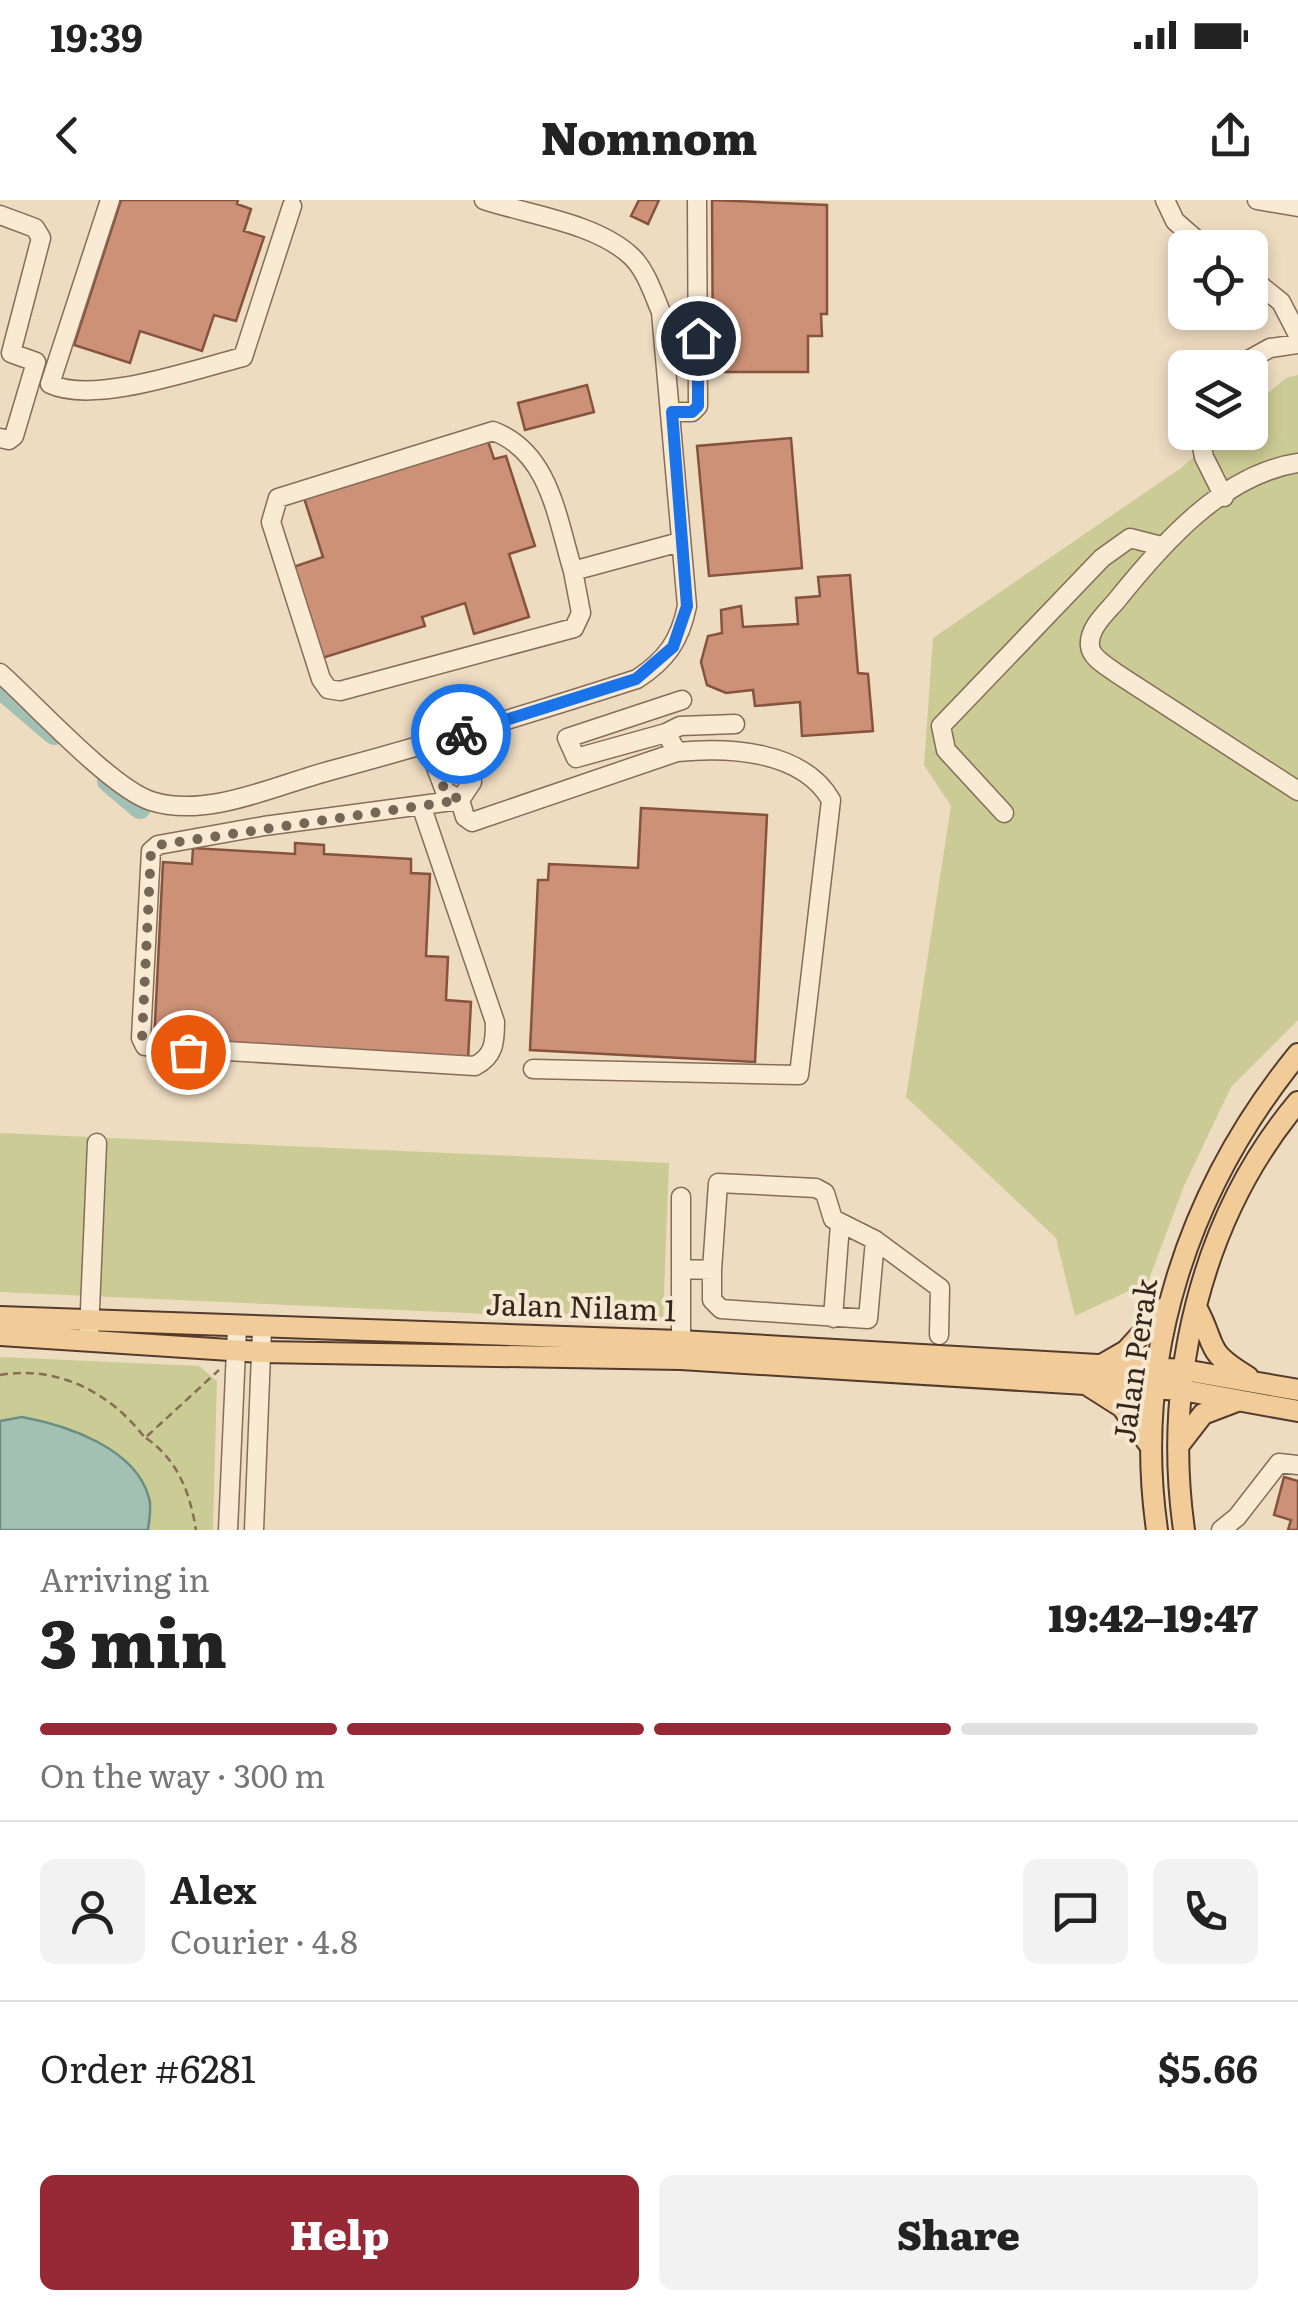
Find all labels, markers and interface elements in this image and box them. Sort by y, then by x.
text: 19:39 [50,7,143,64]
text: Nomnom [541,102,757,169]
icon: back [40,108,95,163]
icon: share [1203,108,1258,163]
map controls [1168,230,1268,450]
button: locate [1168,230,1268,330]
pin [656,296,741,381]
icon: home [671,311,726,366]
button: layers [1168,350,1268,450]
courier [411,684,511,784]
icon: bike [434,707,489,762]
pin [146,1010,231,1095]
icon: bag [161,1025,216,1080]
street label: Jalan Perak [1100,1275,1166,1446]
street label: Jalan Nilam 1 [485,1280,677,1330]
text: Arriving in [40,1554,210,1602]
text: 19:42–19:47 [1048,1587,1258,1644]
text: 3 min [40,1591,227,1688]
text: On the way · 300 m [40,1750,325,1798]
button: person [40,1859,145,1964]
text: Alex [170,1859,256,1916]
button: chat [1023,1859,1128,1964]
button: phone [1153,1859,1258,1964]
text: Courier · 4.8 [170,1916,358,1964]
text: Order #6281 [40,2038,256,2095]
text: $5.66 [1158,2038,1258,2095]
button: Help [40,2175,639,2290]
button: Share [659,2175,1258,2290]

